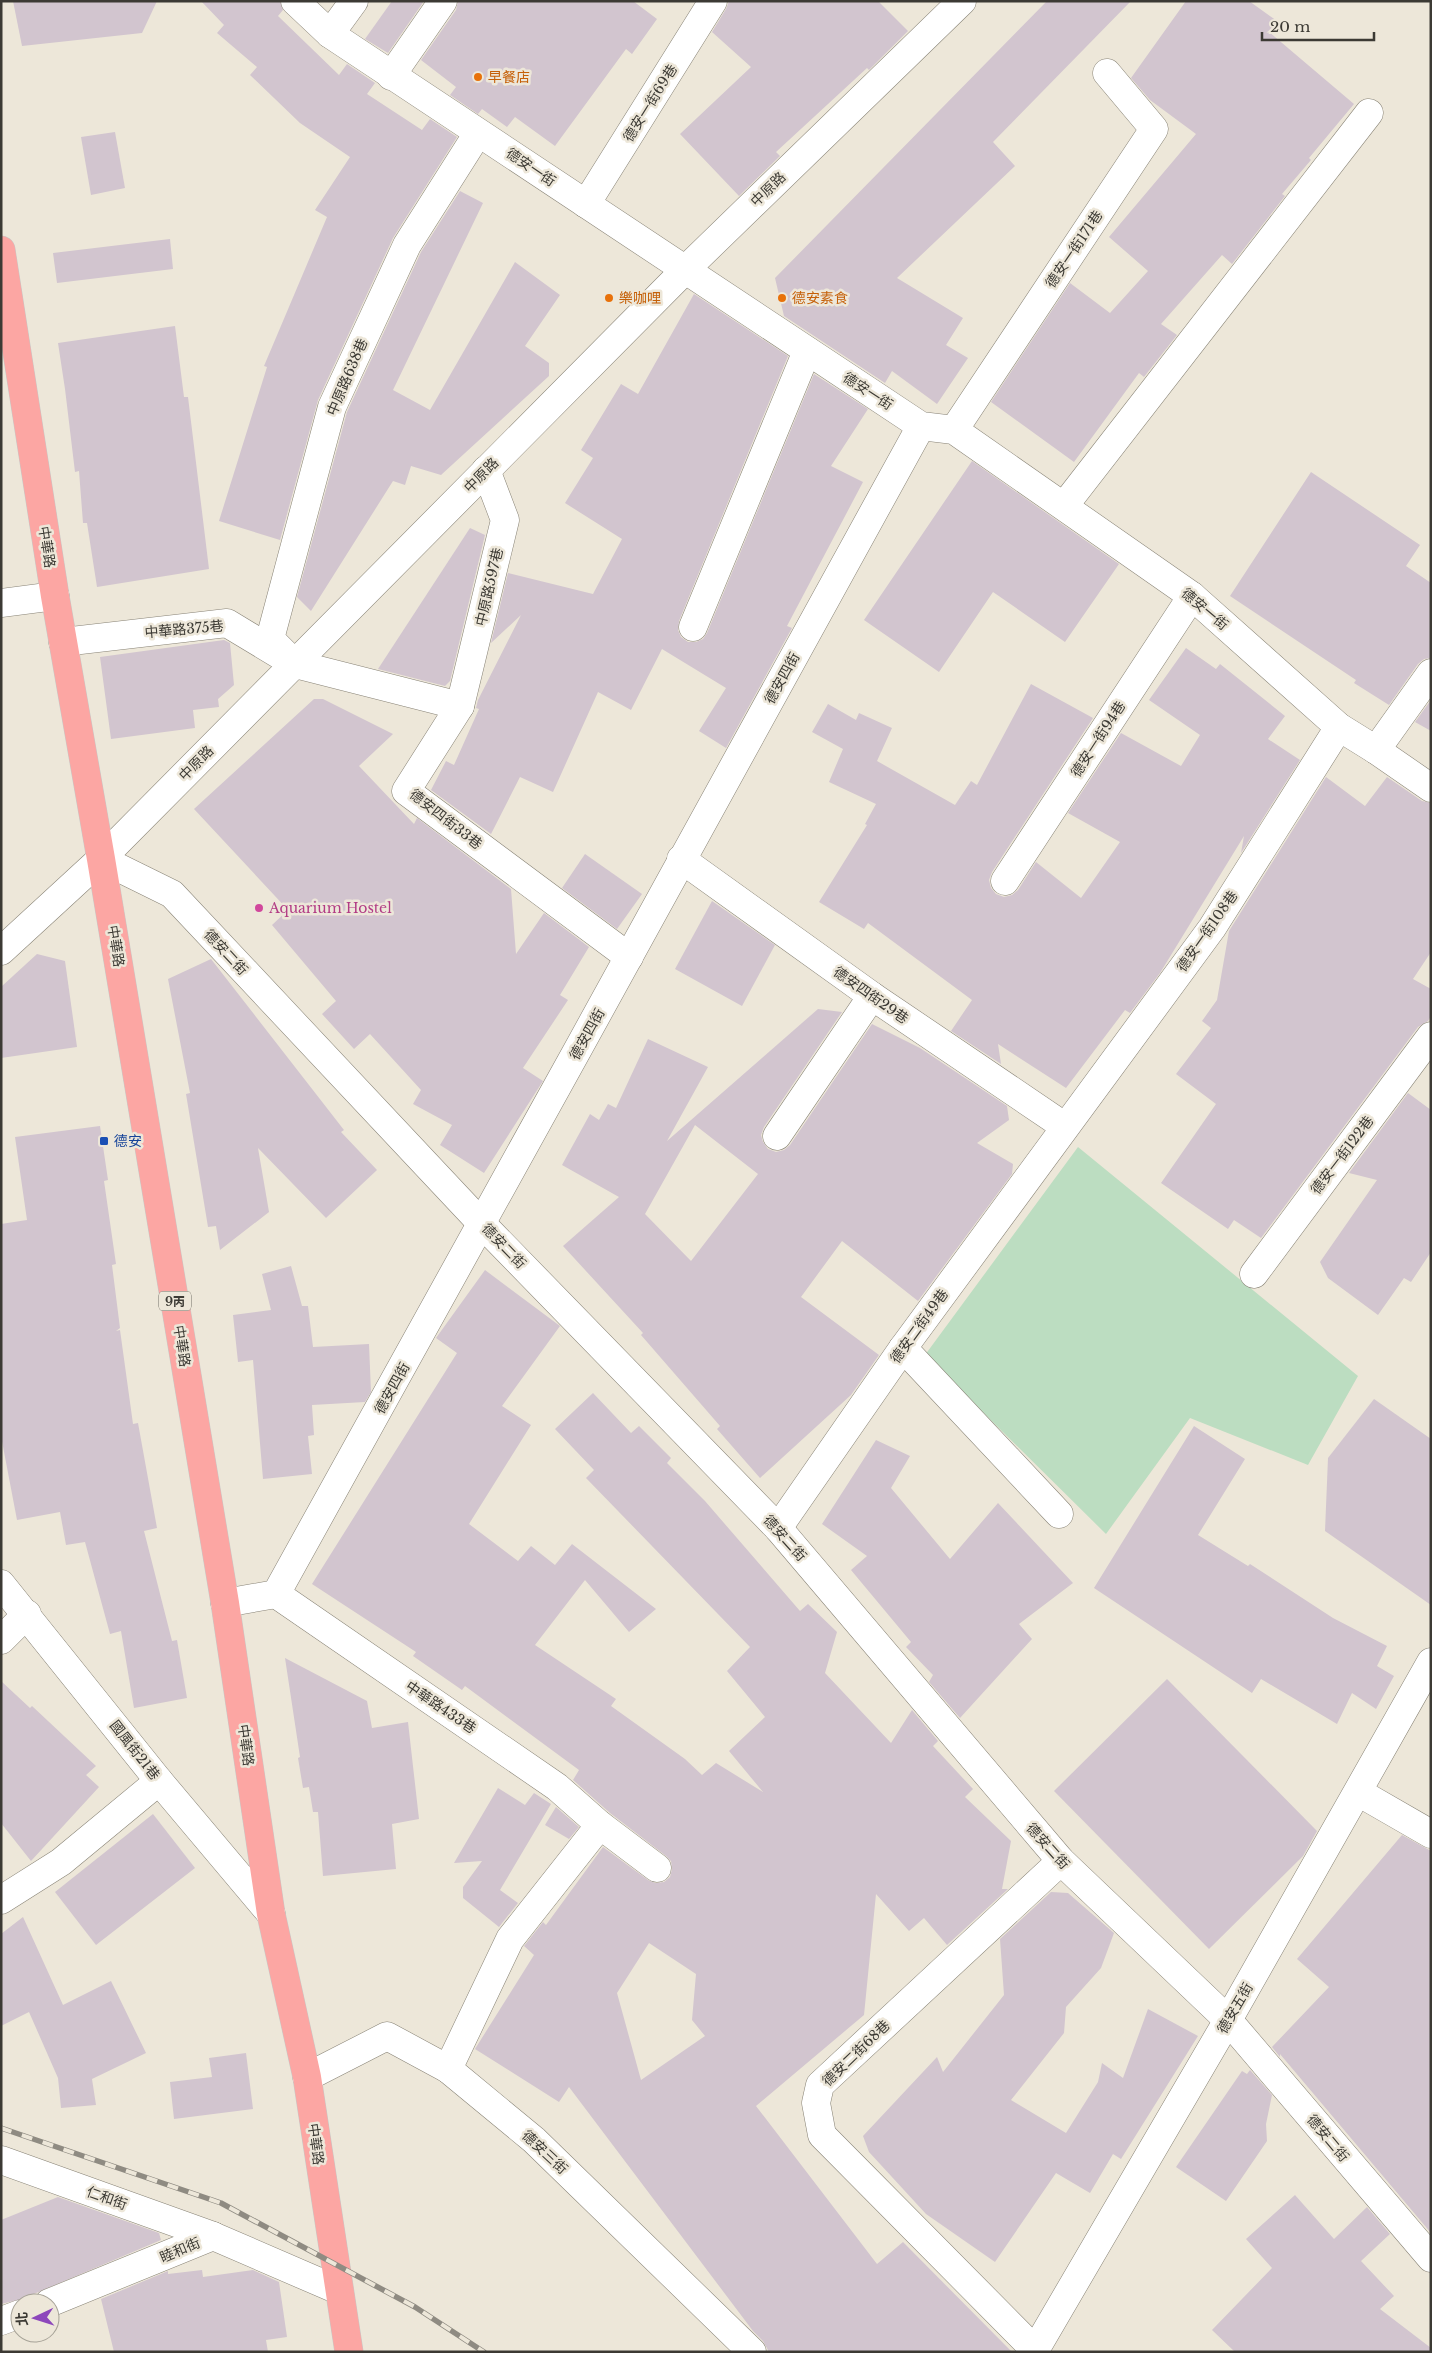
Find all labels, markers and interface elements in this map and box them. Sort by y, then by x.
scale bar [1262,10,1374,42]
text: 20 m [1270,17,1310,36]
street label: 德安一街69巷 [619,61,681,145]
place label: 早餐店 [488,68,530,86]
marker: 早餐店 [472,71,484,83]
street label: 德安一街 [503,144,559,190]
street label: 中原路 [747,168,789,210]
street label: 德安一街171巷 [1042,207,1106,291]
place label: 樂咖哩 [619,289,661,307]
place label: 德安素食 [792,289,848,307]
marker: 樂咖哩 [603,292,615,304]
marker: 德安素食 [776,292,788,304]
street label: 中原路638巷 [323,336,371,418]
street label: 德安一街 [840,368,896,414]
street label: 中原路 [460,454,502,496]
street label: 中華路 [35,525,59,569]
street label: 中原路597巷 [471,546,507,628]
street label: 德安一街 [1178,584,1232,634]
street label: 中華路375巷 [144,617,224,641]
street label: 德安四街 [761,649,803,707]
street label: 德安一街94巷 [1067,698,1129,780]
street label: 中原路 [175,742,217,784]
street label: 德安四街33巷 [406,785,486,853]
street label: 德安一街108巷 [1172,887,1242,975]
place label: Aquarium Hostel [268,899,392,917]
marker: Aquarium Hostel [253,902,265,914]
street label: 中華路 [104,924,128,968]
street label: 德安二街 [200,925,252,979]
street label: 德安四街29巷 [830,962,912,1028]
street label: 德安四街 [566,1005,608,1063]
street label: 德安一街122巷 [1307,1112,1377,1198]
place label: 德安 [114,1132,142,1150]
marker: 德安 [98,1135,110,1147]
street label: 德安二街 [478,1220,530,1272]
street label: 德安二街49巷 [886,1285,952,1367]
road number: 9丙 [159,1292,191,1310]
street label: 中華路 [170,1324,194,1368]
street label: 德安四街 [371,1359,413,1417]
street label: 德安二街 [760,1511,810,1565]
street label: 中華路433巷 [402,1677,480,1737]
street label: 國風街21巷 [106,1717,164,1783]
street label: 中華路 [234,1723,258,1767]
street label: 德安二街 [1023,1819,1073,1873]
street label: 德安五街 [1213,1979,1257,2037]
street label: 德安二街68巷 [818,2016,894,2090]
street label: 德安二街 [1303,2111,1353,2165]
street label: 中華路 [304,2122,328,2166]
street label: 德安三街 [518,2126,572,2178]
street label: 仁和街 [84,2182,130,2214]
street label: 睦和街 [157,2234,203,2266]
north arrow [10,2293,60,2343]
text: 北 [13,2311,31,2327]

